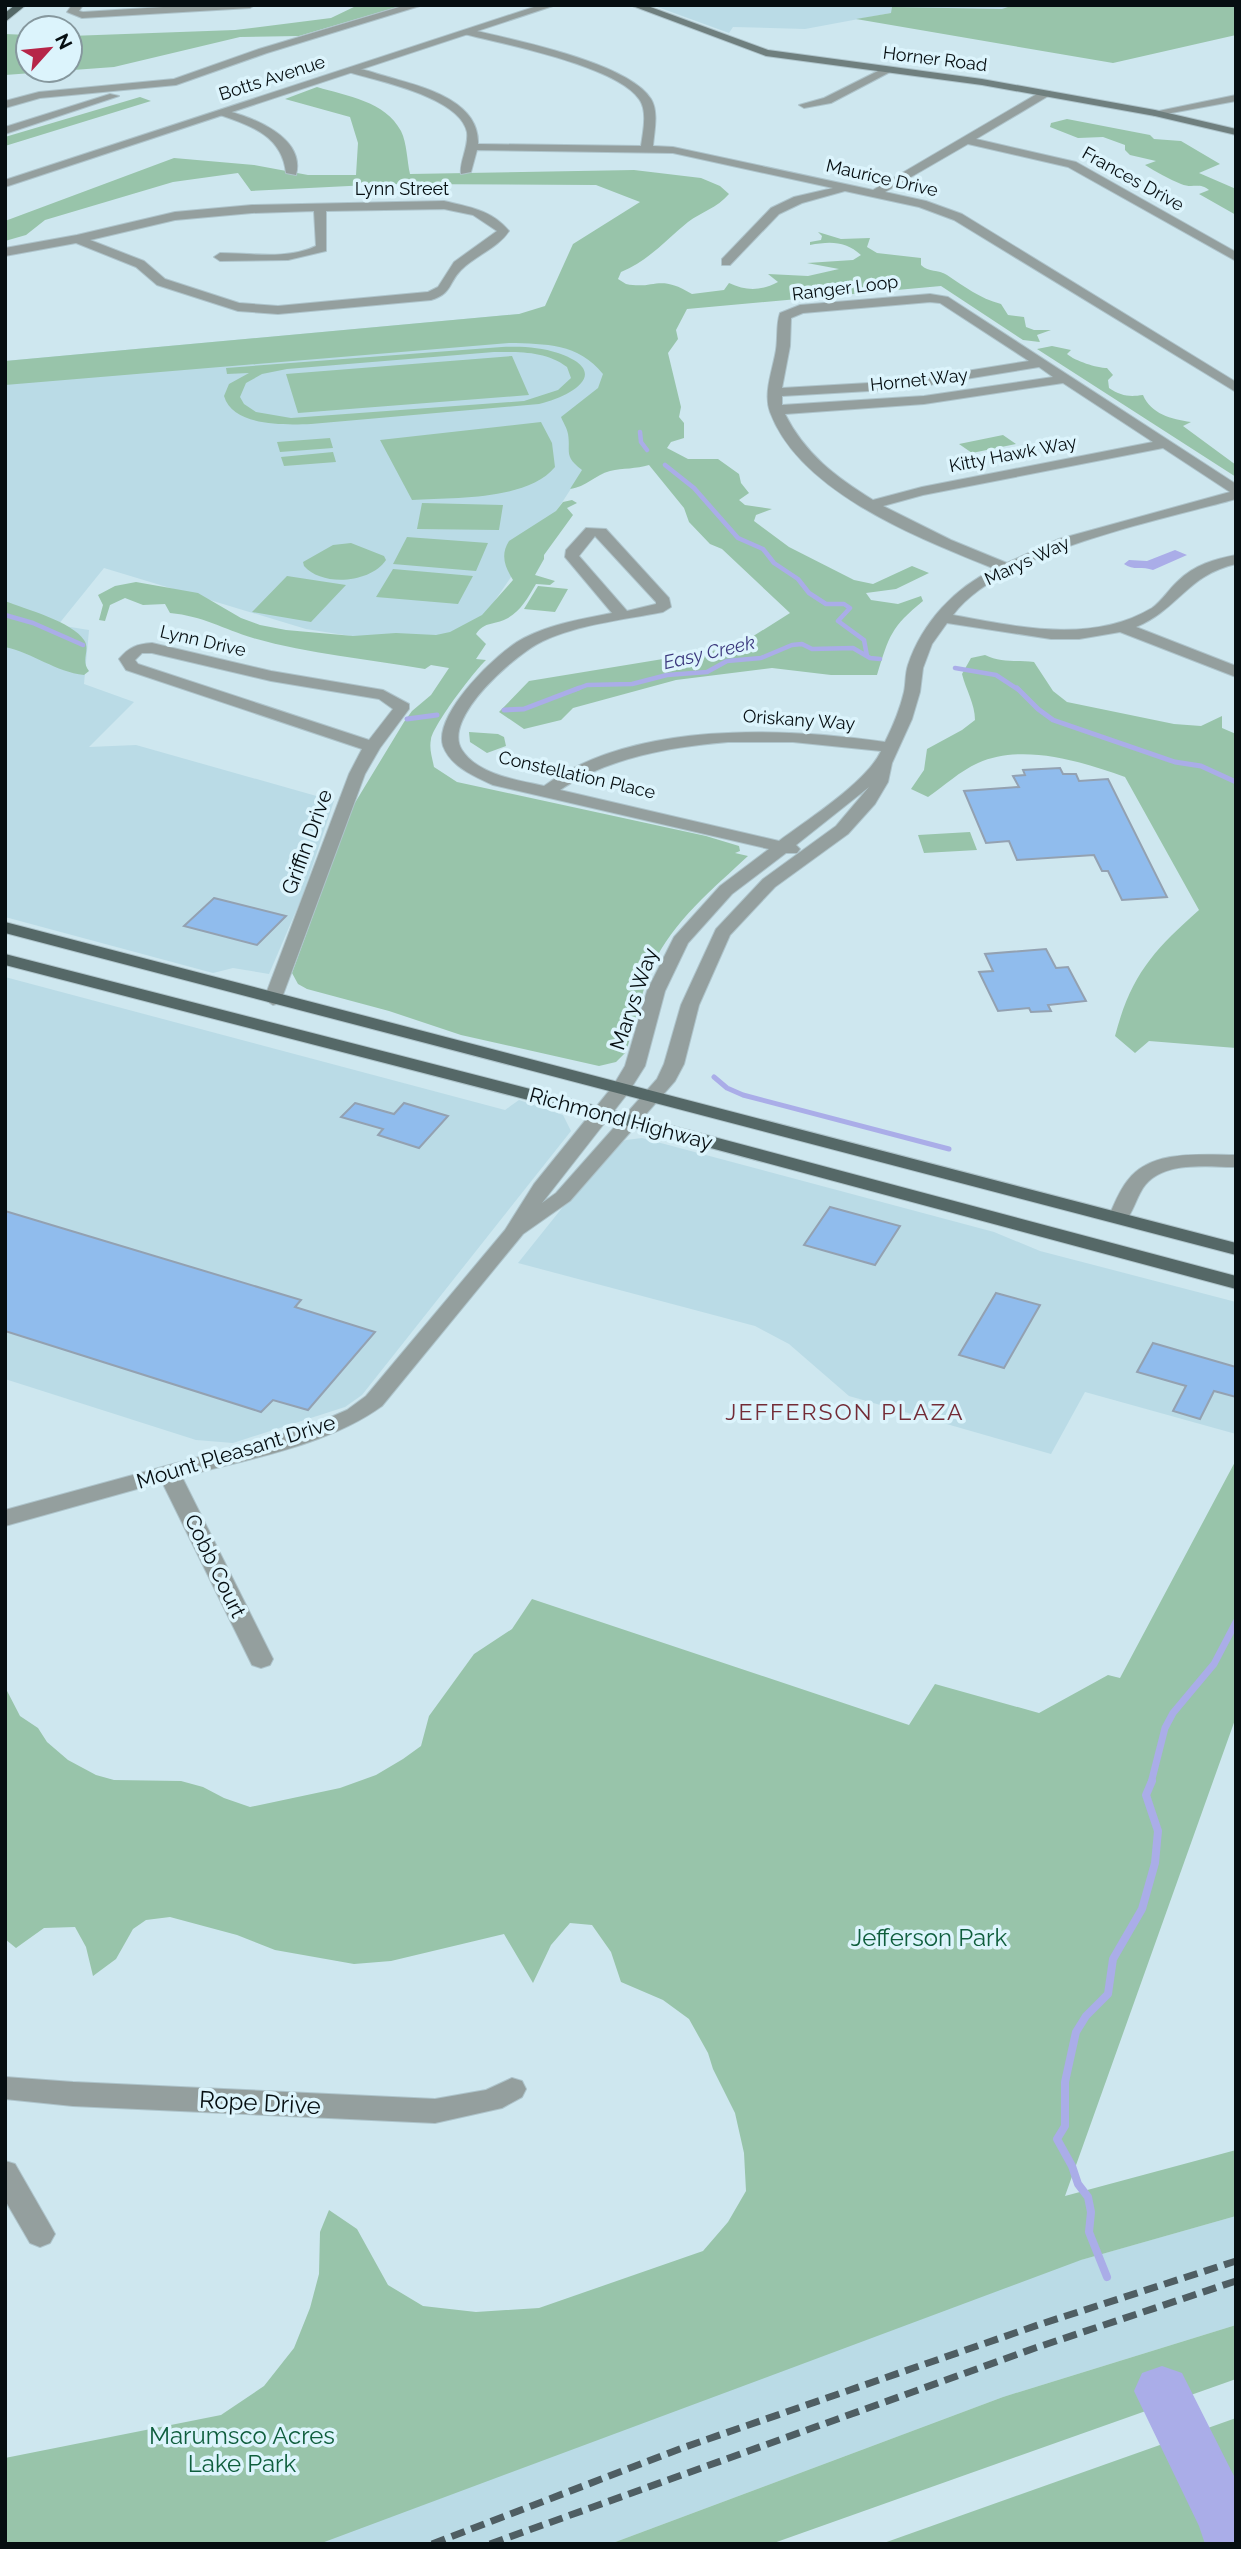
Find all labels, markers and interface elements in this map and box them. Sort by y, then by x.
north arrow [14,14,84,84]
text: N [51,30,77,53]
street label: Horner Road [882,42,988,75]
street label: Botts Avenue [216,50,328,105]
street label: Frances Drive [1079,142,1188,215]
street label: Maurice Drive [824,154,941,201]
street label: Lynn Street [355,178,449,199]
street label: Ranger Loop [791,271,899,304]
street label: Hornet Way [869,364,969,395]
street label: Kitty Hawk Way [947,431,1079,476]
street label: Marys Way [981,532,1073,589]
street label: Lynn Drive [158,620,248,661]
water label: Easy Creek [661,631,757,673]
street label: Oriskany Way [742,705,856,734]
street label: Constellation Place [497,746,658,803]
street label: Griffin Drive [276,786,337,898]
street label: Marys Way [604,944,663,1053]
street label: Richmond Highway [527,1082,716,1155]
district label: JEFFERSON PLAZA [725,1398,965,1425]
street label: Mount Pleasant Drive [133,1409,338,1494]
street label: Cobb Court [180,1510,251,1622]
park label: Jefferson Park [851,1923,1007,1952]
street label: Rope Drive [198,2085,322,2120]
park label: Marumsco Acres Lake Park [149,2421,335,2478]

